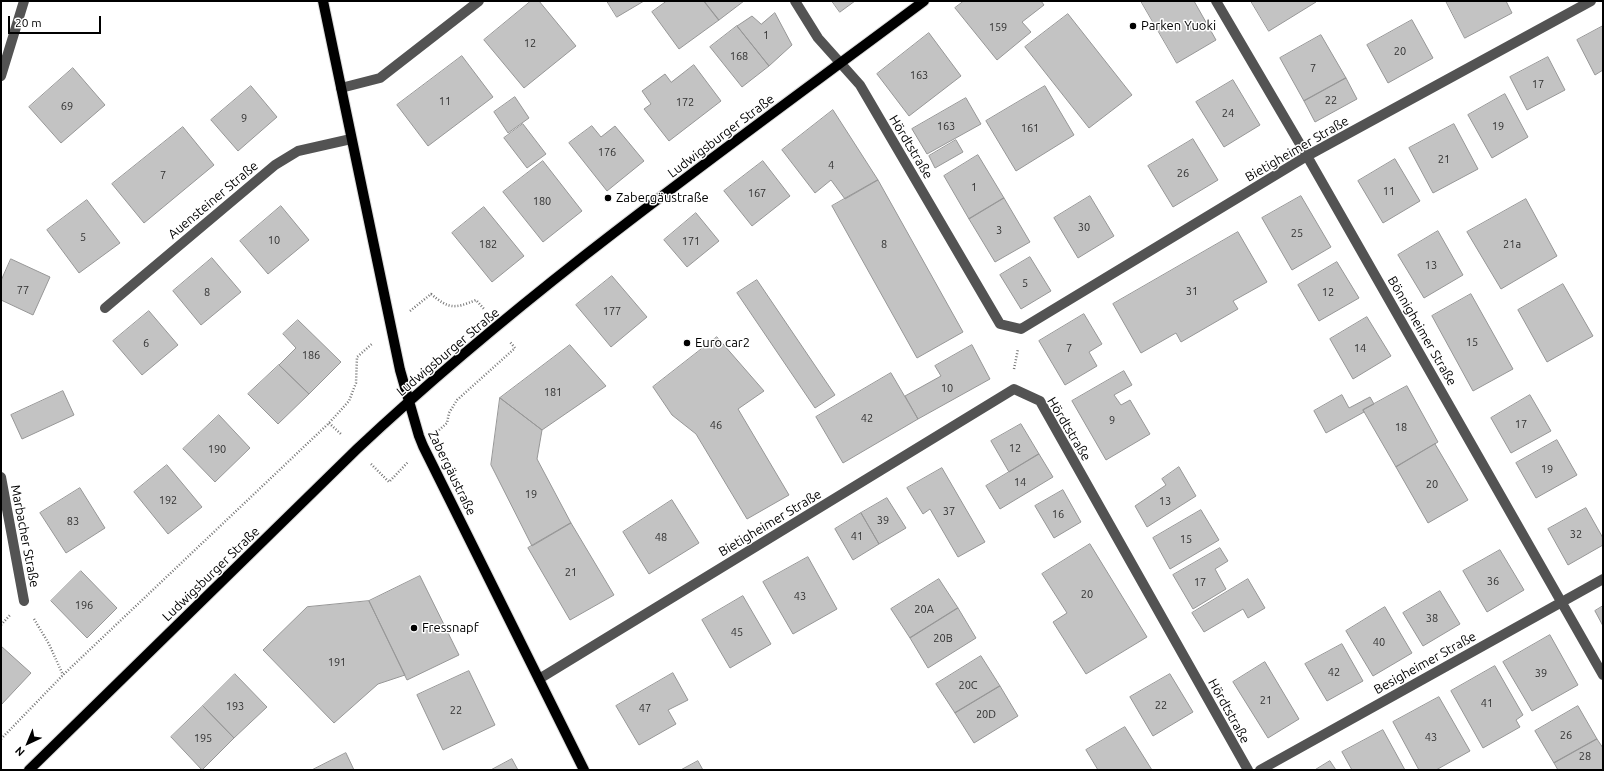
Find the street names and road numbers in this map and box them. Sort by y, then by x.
street label: Ludwigsburger Straße [665,91,777,181]
street label: Hördtstraße [886,112,936,182]
street label: Bietigheimer Straße [1242,113,1352,185]
street label: Auensteiner Straße [165,158,261,242]
street label: Bönnigheimer Straße [1384,273,1460,389]
street label: Ludwigsburger Straße [394,305,502,399]
street label: Hördtstraße [1044,394,1094,464]
street label: Zabergäustraße [425,428,479,518]
street label: Marbacher Straße [7,483,43,589]
street label: Bietigheimer Straße [716,486,824,560]
street label: Ludwigsburger Straße [159,524,263,624]
street label: Besigheimer Straße [1371,628,1479,698]
street label: Hördtstraße [1205,676,1253,746]

